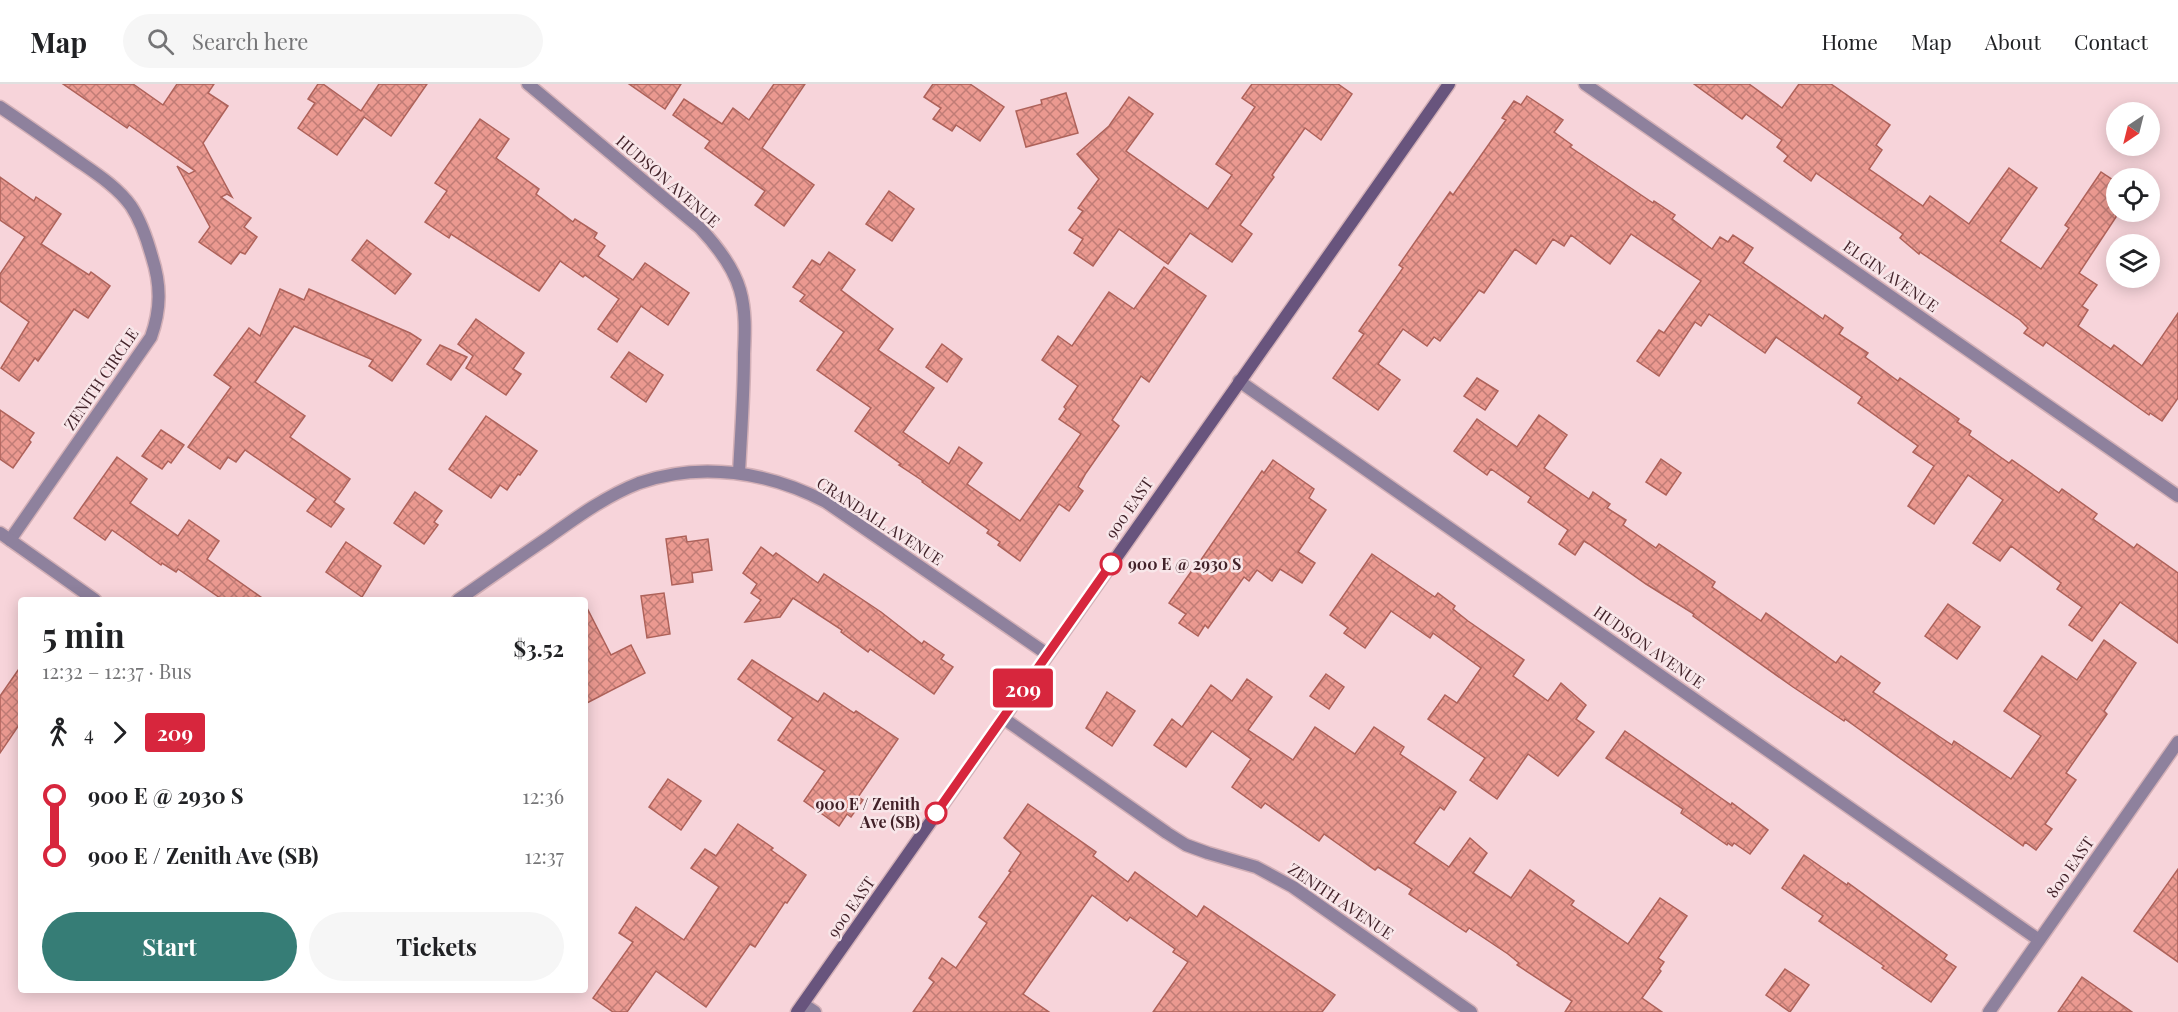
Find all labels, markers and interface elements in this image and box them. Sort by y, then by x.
search box [123,14,543,68]
text: Map [30,23,87,60]
icon: search [144,25,177,58]
text: Search here [192,26,308,56]
text: Home [1822,27,1878,55]
text: Map [1911,27,1952,55]
text: About [1985,27,2041,55]
text: Contact [2074,27,2148,55]
north arrow [2106,102,2160,156]
map controls [2106,102,2160,288]
street label: HUDSON AVENUE [612,130,725,231]
button: locate [2106,168,2160,222]
button: layers [2106,234,2160,288]
street label: ELGIN AVENUE [1840,235,1943,316]
street label: ZENITH CIRCLE [59,324,143,434]
street label: CRANDALL AVENUE [813,472,948,569]
street label: 900 EAST [1100,473,1157,542]
marker: 900 E @ 2930 S [1100,553,1122,575]
place label: 900 E @ 2930 S [1128,553,1241,574]
street label: HUDSON AVENUE [1590,600,1709,693]
text: 5 min [42,612,125,656]
text: $3.52 [513,633,564,663]
text: 12:32 – 12:37 · Bus [42,657,192,684]
line badge: 209 [988,668,1058,708]
text: 209 [1005,674,1041,702]
icon: walk [42,716,75,749]
icon: forward [103,716,136,749]
text: 209 [157,718,193,746]
text: 4 [84,719,94,746]
text: 900 E @ 2930 S [88,780,244,810]
text: 12:36 [522,782,564,809]
place label: 900 E / Zenith Ave (SB) [816,793,920,832]
marker: 900 E / Zenith Ave (SB) [925,802,947,824]
street label: 800 EAST [2041,832,2098,901]
text: 900 E / Zenith Ave (SB) [88,840,319,870]
text: 12:37 [525,842,564,869]
street label: ZENITH AVENUE [1285,858,1398,944]
street label: 900 EAST [822,872,879,941]
button: Start [42,912,297,981]
button: Tickets [309,912,564,981]

